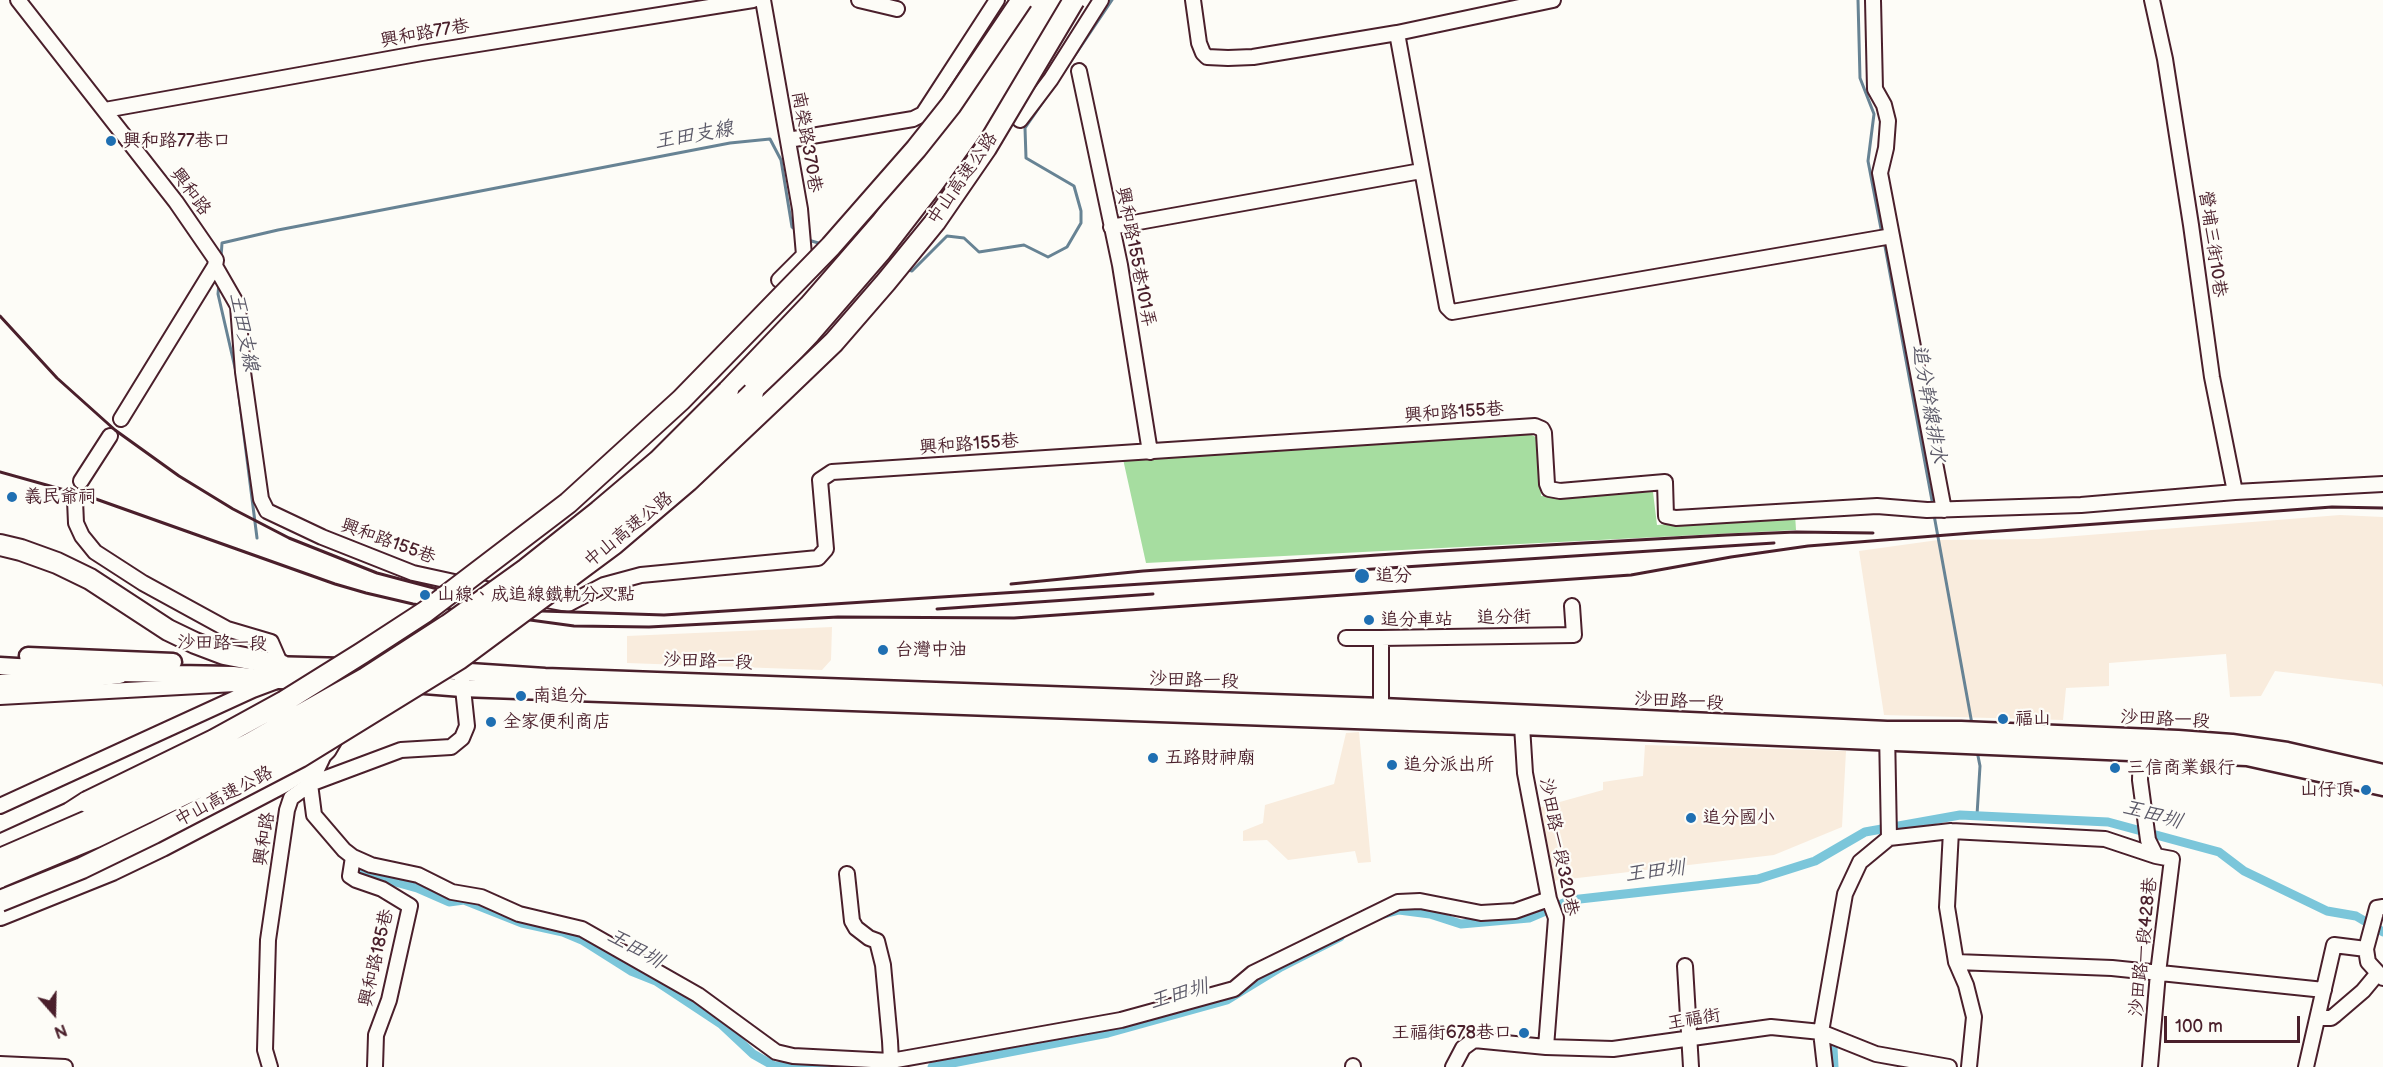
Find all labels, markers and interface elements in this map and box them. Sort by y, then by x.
street label: 興和路77巷 [379,16,471,52]
street label: 南榮路370巷 [786,90,826,194]
water label: 王田支線 [653,117,735,155]
street label: 中山高速公路 [923,129,1003,229]
place label: 興和路77巷口 [123,130,231,152]
marker: 興和路77巷口 [104,134,118,148]
street label: 興和路 [165,164,215,220]
street label: 興和路155巷101弄 [1111,185,1159,329]
street label: 營埔三街10巷 [2194,189,2230,299]
water label: 王田支線 [224,290,262,374]
water label: 追分幹線排水 [1906,343,1950,465]
street label: 興和路155巷 [1404,399,1504,427]
street label: 興和路155巷 [919,431,1019,459]
place label: 義民爺祠 [24,486,96,508]
street label: 中山高速公路 [580,488,678,572]
marker: 義民爺祠 [5,490,19,504]
street label: 興和路155巷 [338,515,438,569]
place label: 追分 [1376,565,1412,587]
marker: 追分 [1353,567,1371,585]
place label: 山線、成追線鐵軌分叉點 [437,584,635,606]
marker: 山線、成追線鐵軌分叉點 [418,588,432,602]
street label: 追分街 [1477,607,1531,629]
place label: 追分車站 [1381,609,1453,631]
marker: 追分車站 [1362,613,1376,627]
street label: 沙田路一段 [177,632,267,656]
place label: 台灣中油 [895,639,967,661]
marker: 台灣中油 [876,643,890,657]
street label: 沙田路一段 [663,650,753,674]
street label: 沙田路一段 [1149,669,1239,693]
place label: 南追分 [533,685,587,707]
marker: 南追分 [514,689,528,703]
street label: 沙田路一段 [1633,689,1725,715]
street label: 沙田路一段 [2119,707,2211,733]
place label: 福山 [2015,708,2051,730]
place label: 全家便利商店 [503,711,611,733]
marker: 福山 [1996,712,2010,726]
marker: 全家便利商店 [484,715,498,729]
place label: 五路財神廟 [1165,747,1255,769]
marker: 五路財神廟 [1146,751,1160,765]
place label: 追分派出所 [1404,754,1494,776]
place label: 三信商業銀行 [2127,757,2235,779]
marker: 追分派出所 [1385,758,1399,772]
marker: 三信商業銀行 [2108,761,2122,775]
street label: 中山高速公路 [171,762,277,832]
street label: 沙田路一段320巷 [1534,776,1582,918]
place label: 山仔頂 [2300,779,2354,801]
marker: 山仔頂 [2359,783,2373,797]
water label: 王田圳 [2120,796,2184,834]
place label: 追分國小 [1703,807,1775,829]
street label: 興和路 [250,811,280,867]
marker: 追分國小 [1684,811,1698,825]
water label: 王田圳 [1624,856,1686,888]
street label: 沙田路一段428巷 [2126,876,2162,1018]
street label: 興和路185巷 [355,907,399,1009]
water label: 王田圳 [603,924,667,974]
water label: 王田圳 [1147,975,1211,1015]
north arrow [24,983,84,1043]
scale bar [2167,1004,2304,1042]
street label: 王福街 [1666,1005,1722,1035]
text: 100 m [2175,1016,2223,1037]
text: N [51,1019,69,1041]
place label: 王福街678巷口 [1392,1022,1512,1044]
marker: 王福街678巷口 [1517,1026,1531,1040]

